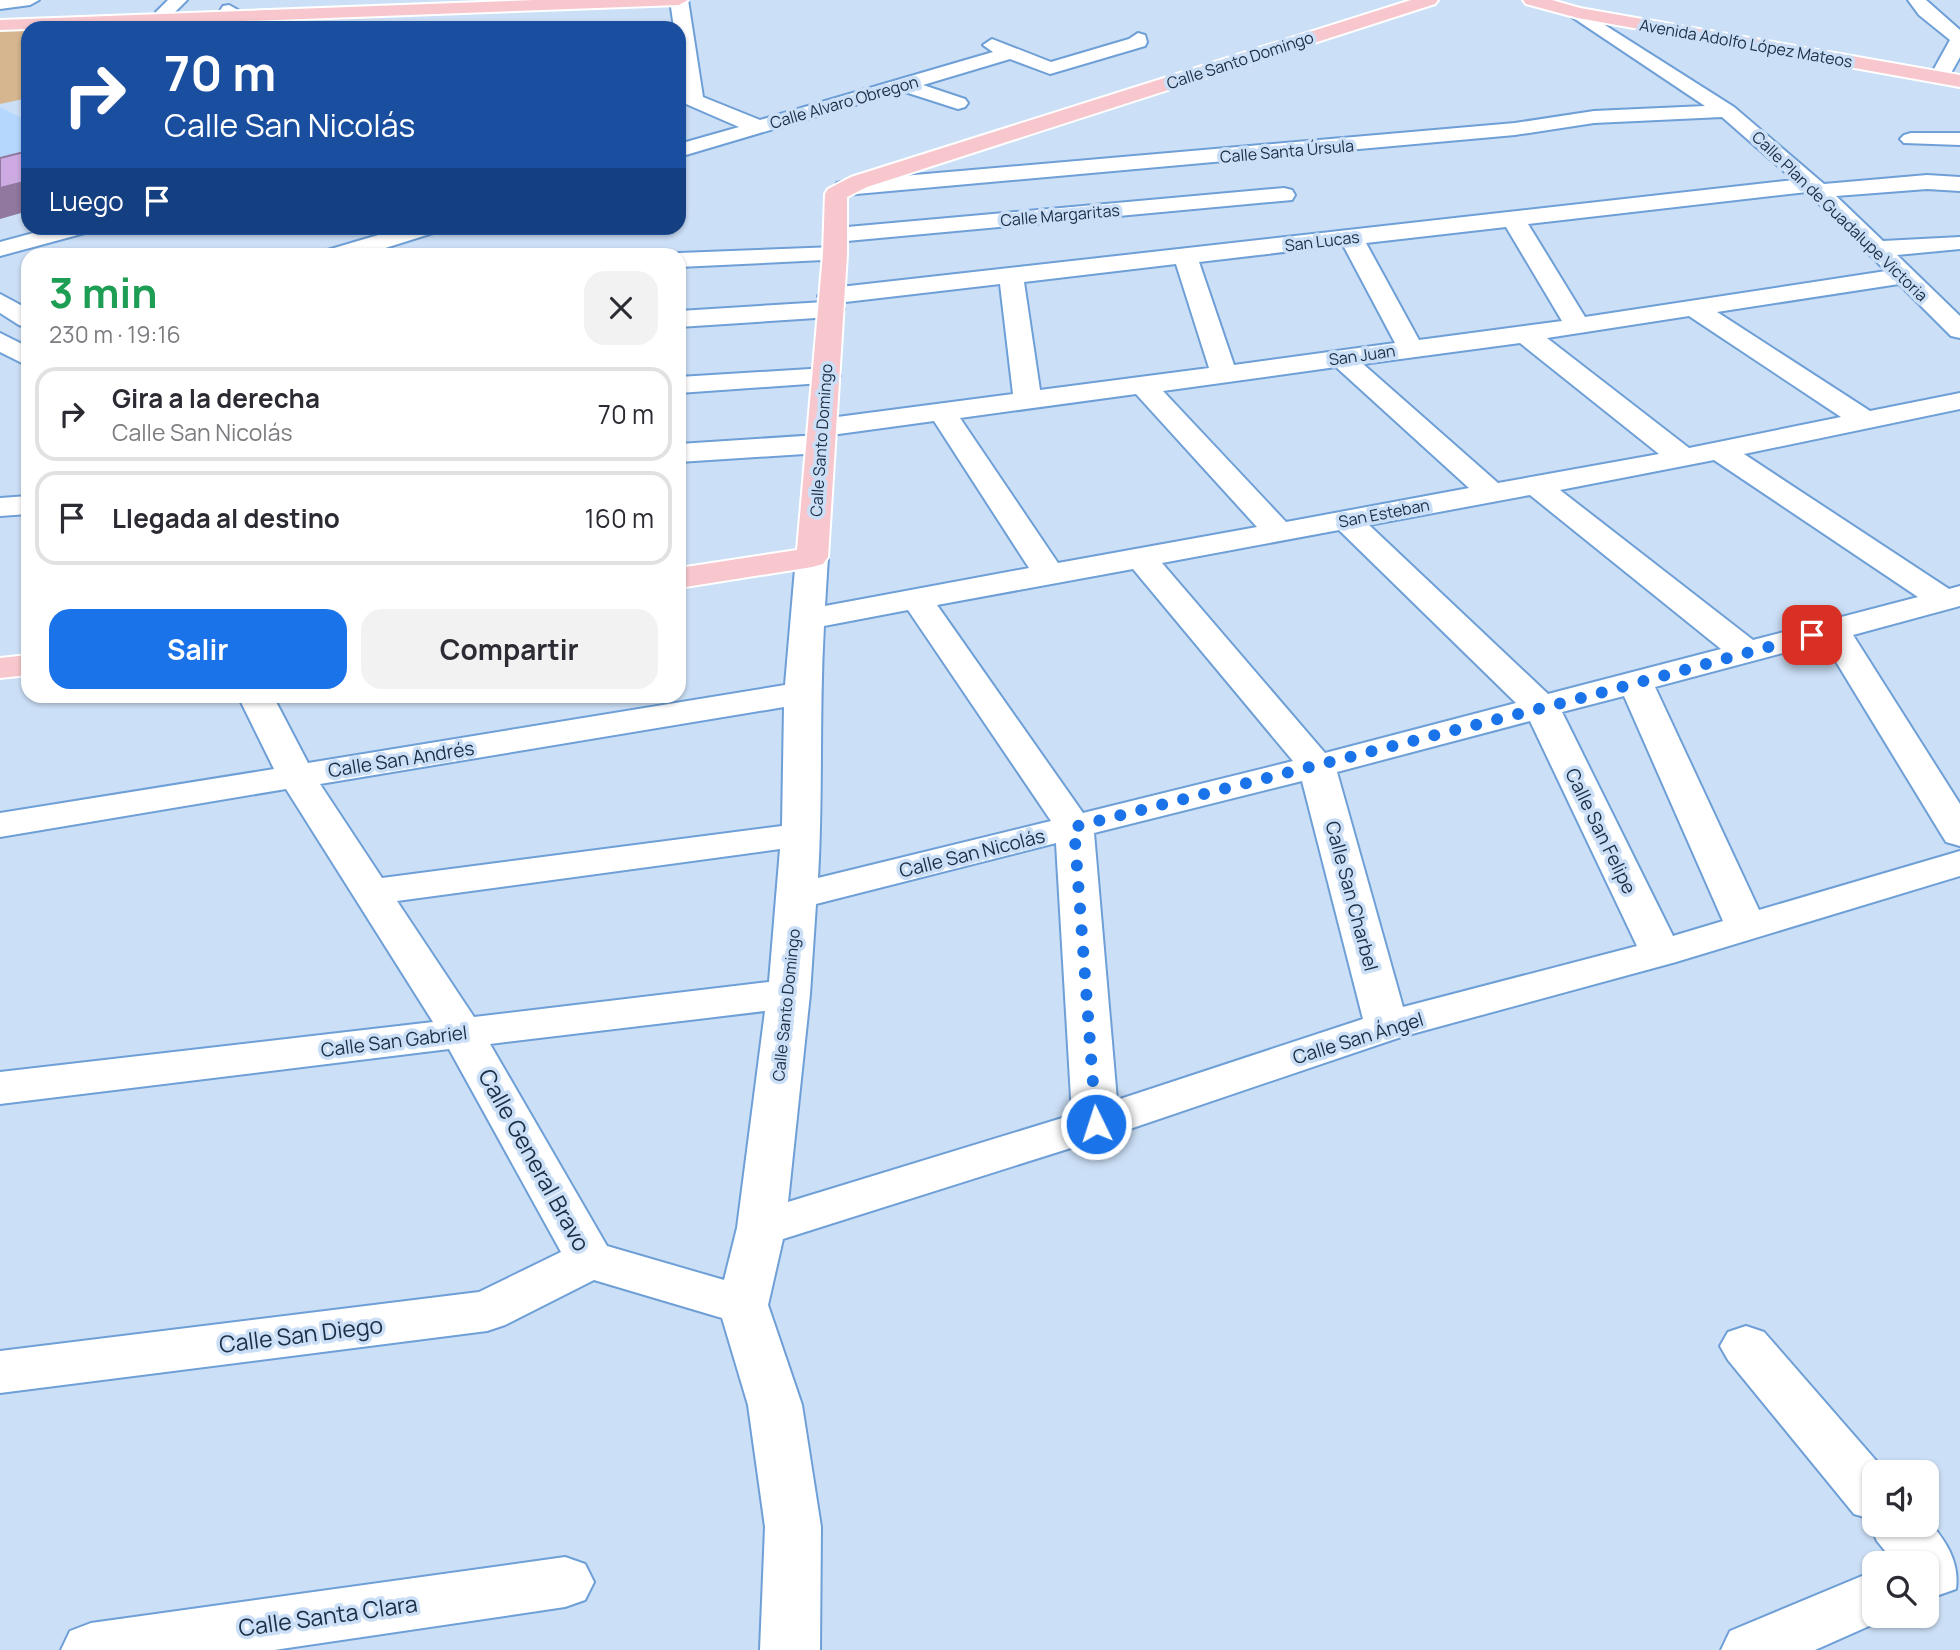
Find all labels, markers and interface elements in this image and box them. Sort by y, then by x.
street label: Avenida Adolfo López Mateos [1638,13,1854,73]
street label: Calle Santo Domingo [1164,26,1316,94]
text: 70 m [164,39,276,106]
icon: right [49,49,140,140]
street label: Calle Alvaro Obregon [767,70,921,134]
text: Calle San Nicolás [164,103,415,147]
street label: Calle Plan de Guadalupe Victoria [1747,126,1933,306]
street label: Calle Santa Úrsula [1219,134,1355,168]
icon: arrive [138,182,176,220]
text: Luego [49,183,124,219]
street label: Calle Margaritas [999,199,1121,231]
street label: San Lucas [1283,225,1361,257]
text: 3 min [49,263,158,321]
button: close [584,271,658,345]
text: 230 m · 19:16 [49,318,181,350]
street label: San Juan [1327,339,1397,371]
street label: Calle Santo Domingo [805,363,837,517]
text: Gira a la derecha [112,380,320,416]
icon: right [53,395,91,433]
text: 70 m [598,396,654,432]
text: Calle San Nicolás [112,416,293,448]
street label: San Esteban [1337,493,1431,533]
icon: arrive [53,499,91,537]
text: Llegada al destino [112,500,340,536]
text: 160 m [585,500,654,536]
pin [1782,605,1842,665]
button: Salir [49,609,347,689]
button: Compartir [361,609,658,689]
icon: arrive [1793,616,1831,654]
street label: Calle San Andrés [326,735,476,783]
street label: Calle San Felipe [1559,764,1643,898]
street label: Calle San Charbel [1319,818,1385,974]
street label: Calle San Nicolás [896,822,1048,884]
street label: Calle Santo Domingo [767,928,805,1082]
street label: Calle San Ángel [1289,1006,1427,1070]
street label: Calle San Gabriel [319,1019,469,1063]
street label: Calle General Bravo [471,1063,598,1256]
position arrow [1059,1087,1133,1161]
street label: Calle San Diego [217,1308,385,1360]
map controls [1862,1460,1939,1628]
button: sound [1862,1460,1939,1537]
button: search [1862,1551,1939,1628]
street label: Calle Santa Clara [236,1587,419,1643]

